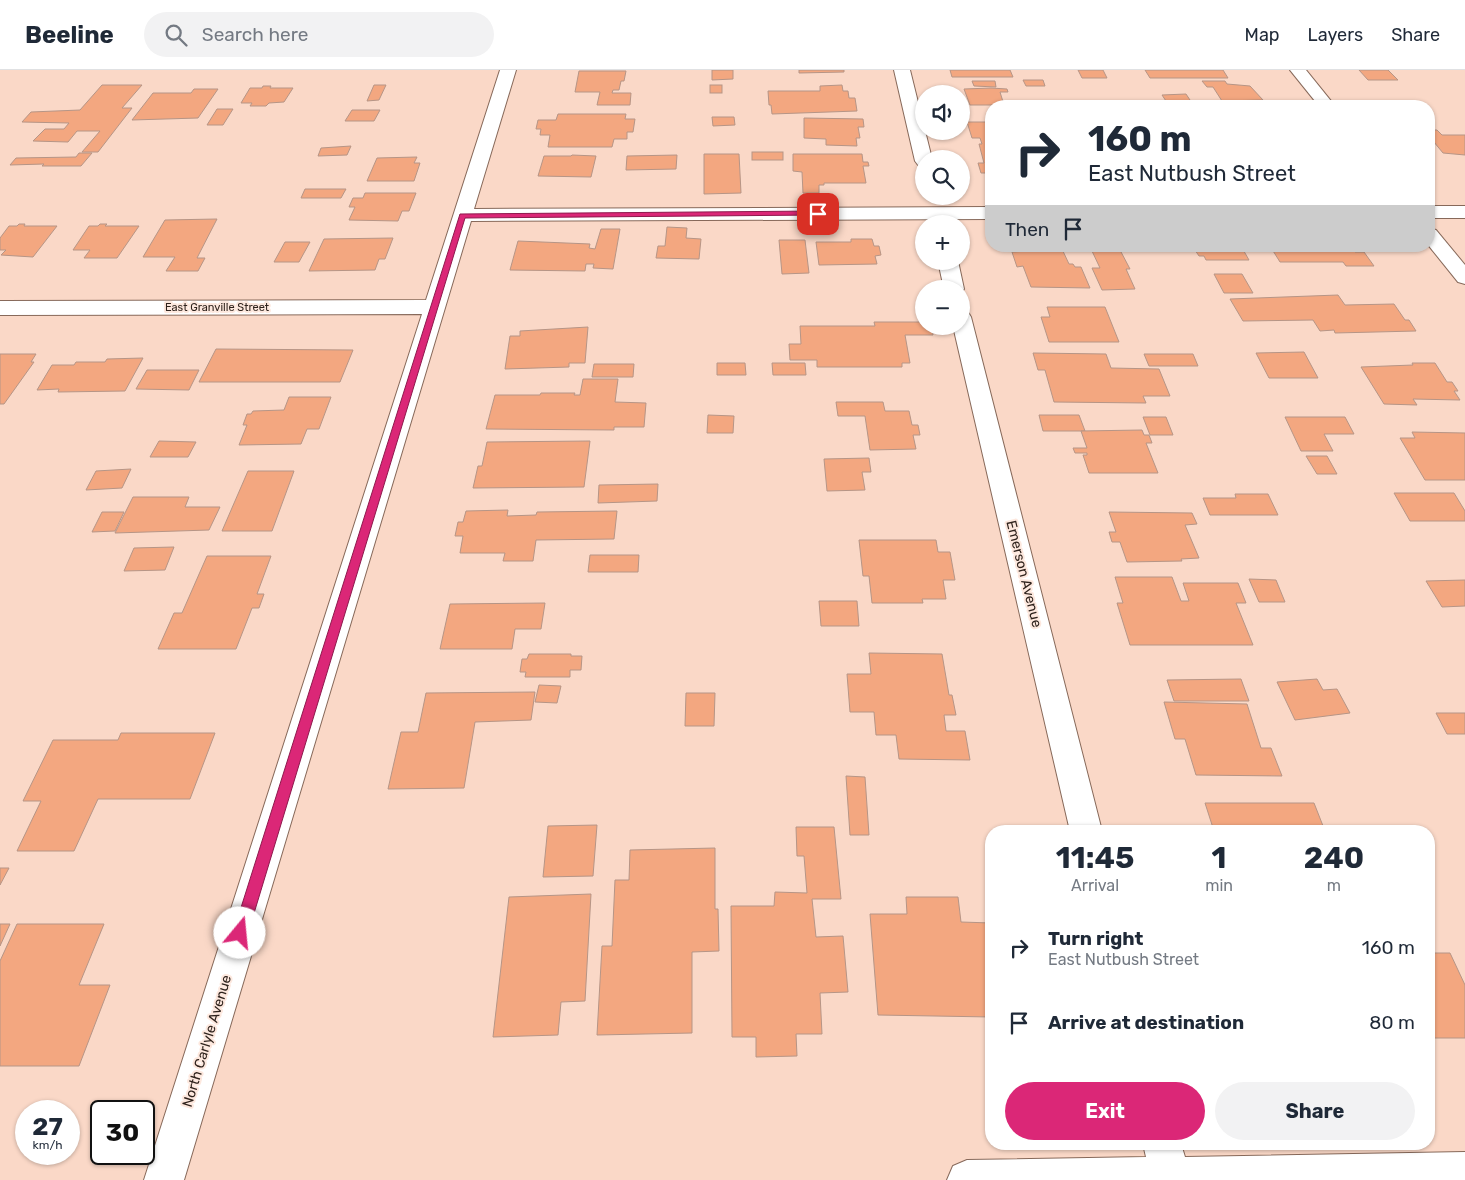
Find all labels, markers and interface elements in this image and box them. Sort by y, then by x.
search box [144,12,494,57]
text: Beeline [25,21,114,49]
icon: search [162,21,190,49]
text: Search here [202,23,308,46]
text: Map [1245,24,1280,46]
text: Layers [1308,24,1363,46]
text: Share [1391,24,1440,46]
map controls [915,85,970,335]
button: sound [915,85,970,140]
text: 160 m [1088,118,1192,160]
icon: right [1005,120,1070,185]
button: search [915,150,970,205]
text: East Nutbush Street [1088,160,1296,187]
pin [797,193,839,235]
icon: arrive [804,200,832,228]
button: + [915,215,970,270]
icon: arrive [1059,215,1087,243]
text: Then [1005,218,1049,241]
button: − [915,280,970,335]
street label: East Granville Street [165,301,270,314]
street label: Emerson Avenue [1002,519,1046,630]
text: 11:45 [1056,840,1134,876]
text: 1 [1212,840,1227,876]
text: 240 [1304,840,1364,876]
text: Arrival [1071,876,1119,895]
text: min [1205,876,1233,895]
text: m [1327,876,1341,895]
position arrow [213,906,265,958]
text: Turn right [1048,927,1143,950]
icon: right [1005,934,1033,962]
text: 160 m [1362,936,1415,959]
text: East Nutbush Street [1048,950,1199,969]
street label: North Carlyle Avenue [179,973,235,1109]
icon: arrive [1005,1009,1033,1037]
text: Arrive at destination [1048,1011,1244,1034]
text: 80 m [1369,1011,1415,1034]
button: Exit [1005,1082,1205,1140]
button: Share [1215,1082,1415,1140]
speed limit sign: 30 [90,1100,155,1165]
text: 27 [32,1112,63,1141]
text: km/h [33,1138,62,1152]

